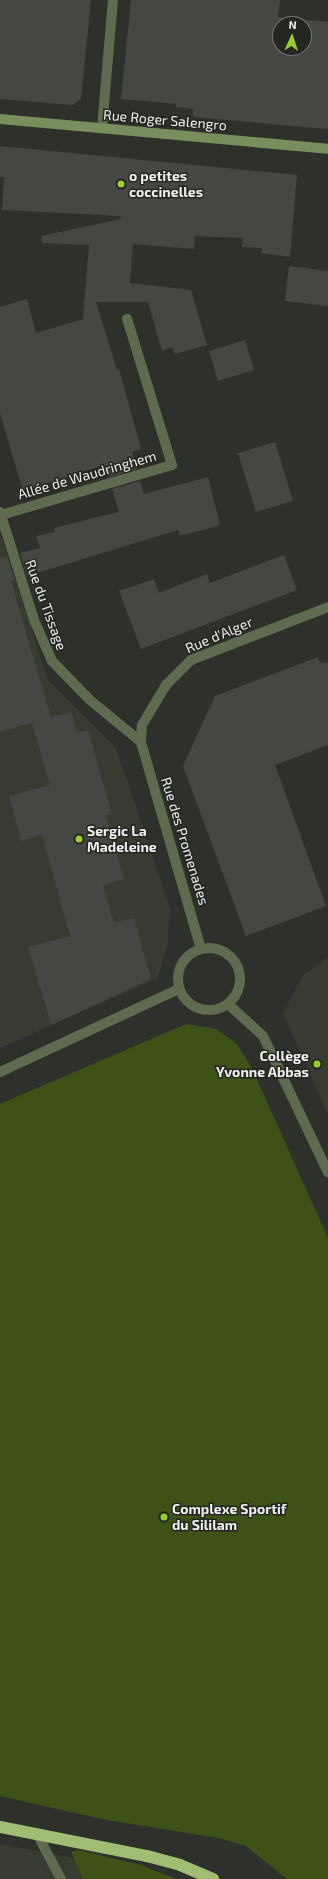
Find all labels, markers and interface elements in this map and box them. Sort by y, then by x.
north arrow [272,16,312,56]
text: N [288,18,297,31]
street label: Rue Roger Salengro [102,106,228,134]
place label: o petites coccinelles [129,168,203,200]
marker: o petites coccinelles [116,179,126,189]
street label: Allée de Waudringhem [16,447,158,503]
street label: Rue du Tissage [22,557,70,653]
street label: Rue d'Alger [183,613,255,657]
street label: Rue des Promenades [158,775,212,907]
place label: Sergic La Madeleine [87,823,157,856]
marker: Sergic La Madeleine [74,834,84,844]
place label: Collège Yvonne Abbas [216,1048,309,1080]
marker: Collège Yvonne Abbas [312,1059,322,1069]
place label: Complexe Sportif du Sililam [172,1501,286,1534]
marker: Complexe Sportif du Sililam [159,1512,169,1522]

